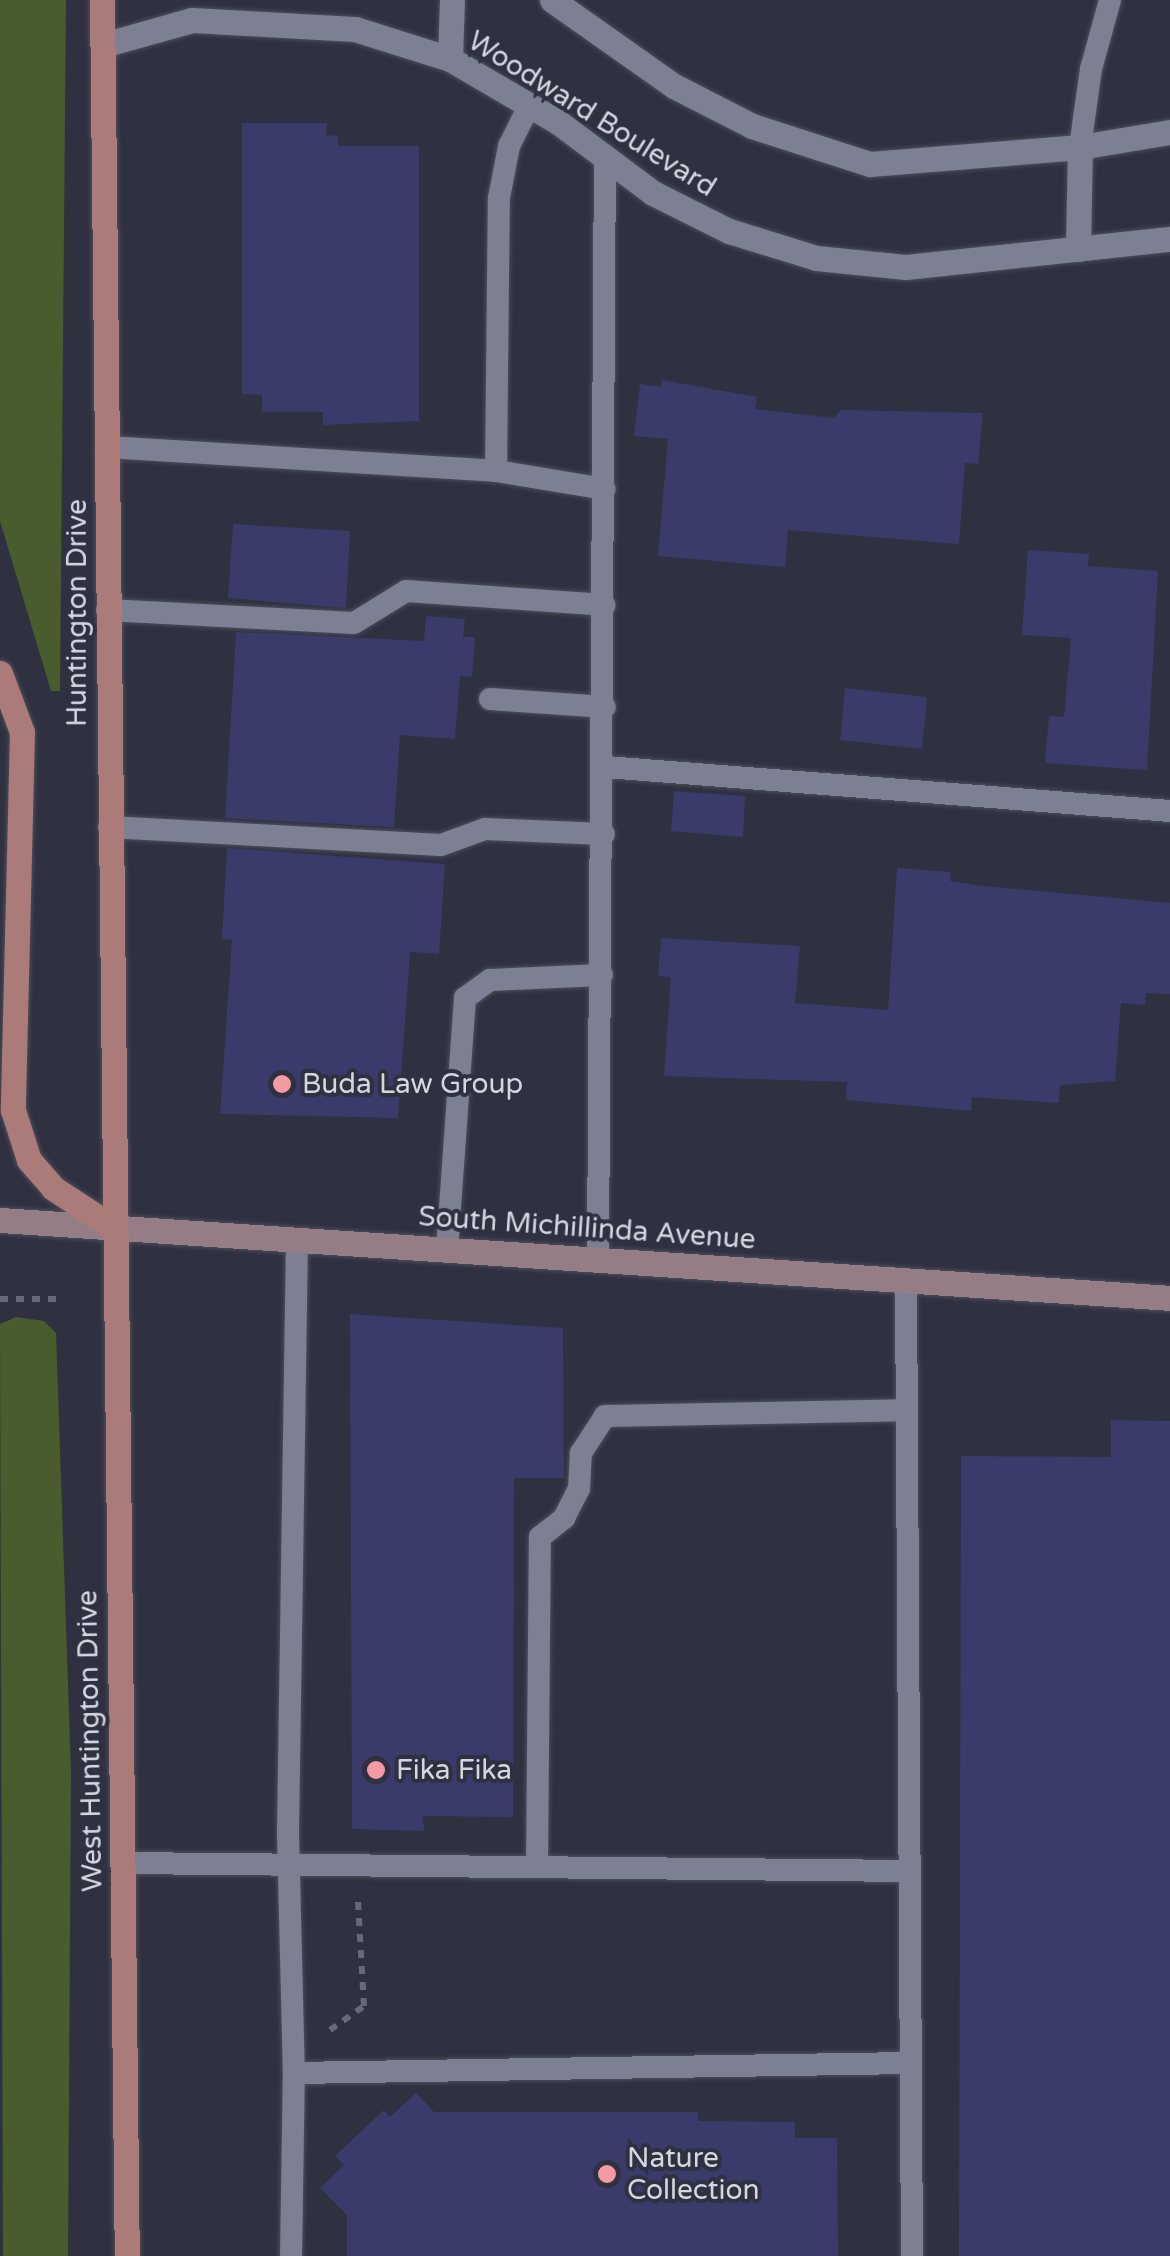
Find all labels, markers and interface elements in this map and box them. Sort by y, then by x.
street label: Woodward Boulevard [462,24,722,204]
street label: Huntington Drive [60,499,94,727]
place label: Buda Law Group [302,1067,523,1101]
marker: Buda Law Group [271,1073,293,1095]
street label: South Michillinda Avenue [417,1199,757,1257]
street label: West Huntington Drive [71,1590,109,1892]
place label: Fika Fika [396,1753,512,1787]
marker: Fika Fika [365,1759,387,1781]
place label: Nature Collection [627,2141,759,2207]
marker: Nature Collection [596,2163,618,2185]

